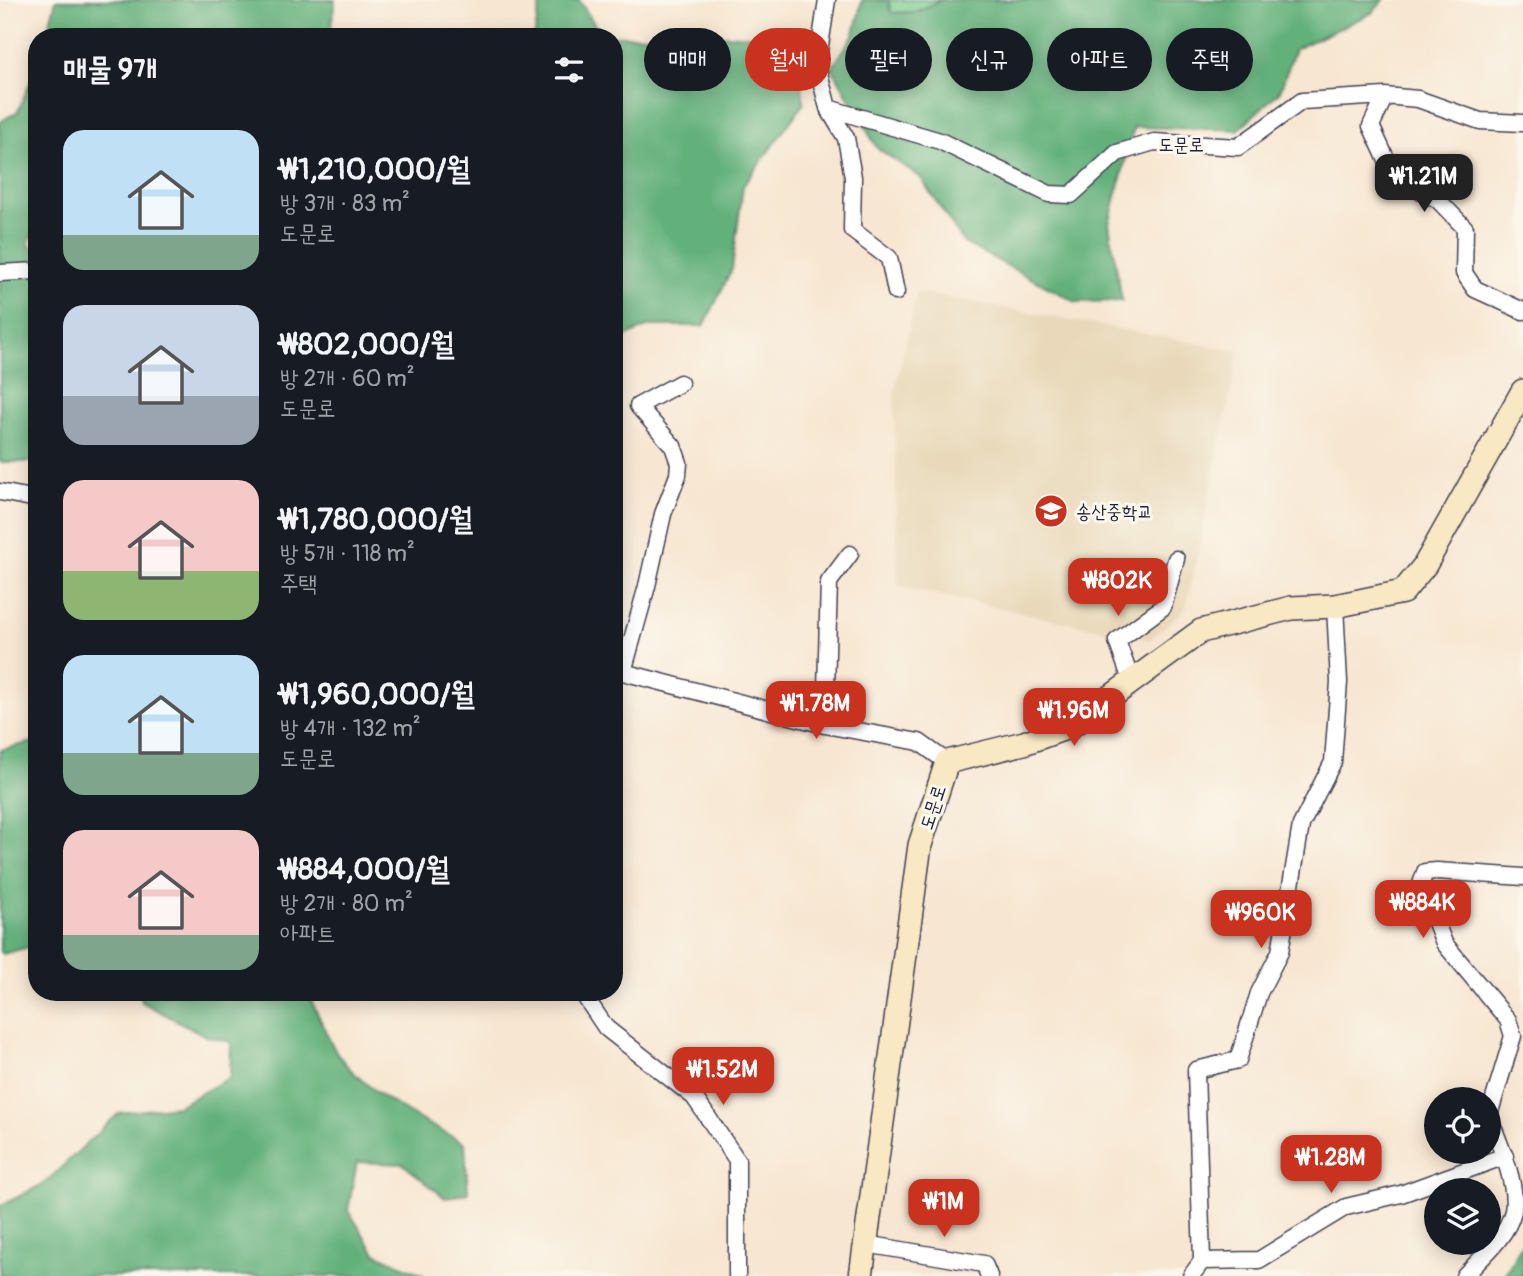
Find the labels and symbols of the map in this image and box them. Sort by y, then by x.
street label: 도문로 [1158,133,1204,157]
pin: ₩1.21M [1367,154,1481,214]
school or university icon: 송산중학교 [1032,492,1070,530]
place label: 송산중학교 [1076,500,1152,524]
pin: ₩802K [1069,558,1167,618]
pin: ₩1.78M [759,682,873,741]
pin: ₩1.96M [1017,688,1131,748]
street label: 도문로 [914,782,951,833]
pin: ₩884K [1374,880,1472,940]
pin: ₩960K [1212,890,1310,950]
pin: ₩1.52M [666,1048,780,1107]
pin: ₩1.28M [1274,1136,1388,1195]
pin: ₩1M [910,1180,978,1239]

